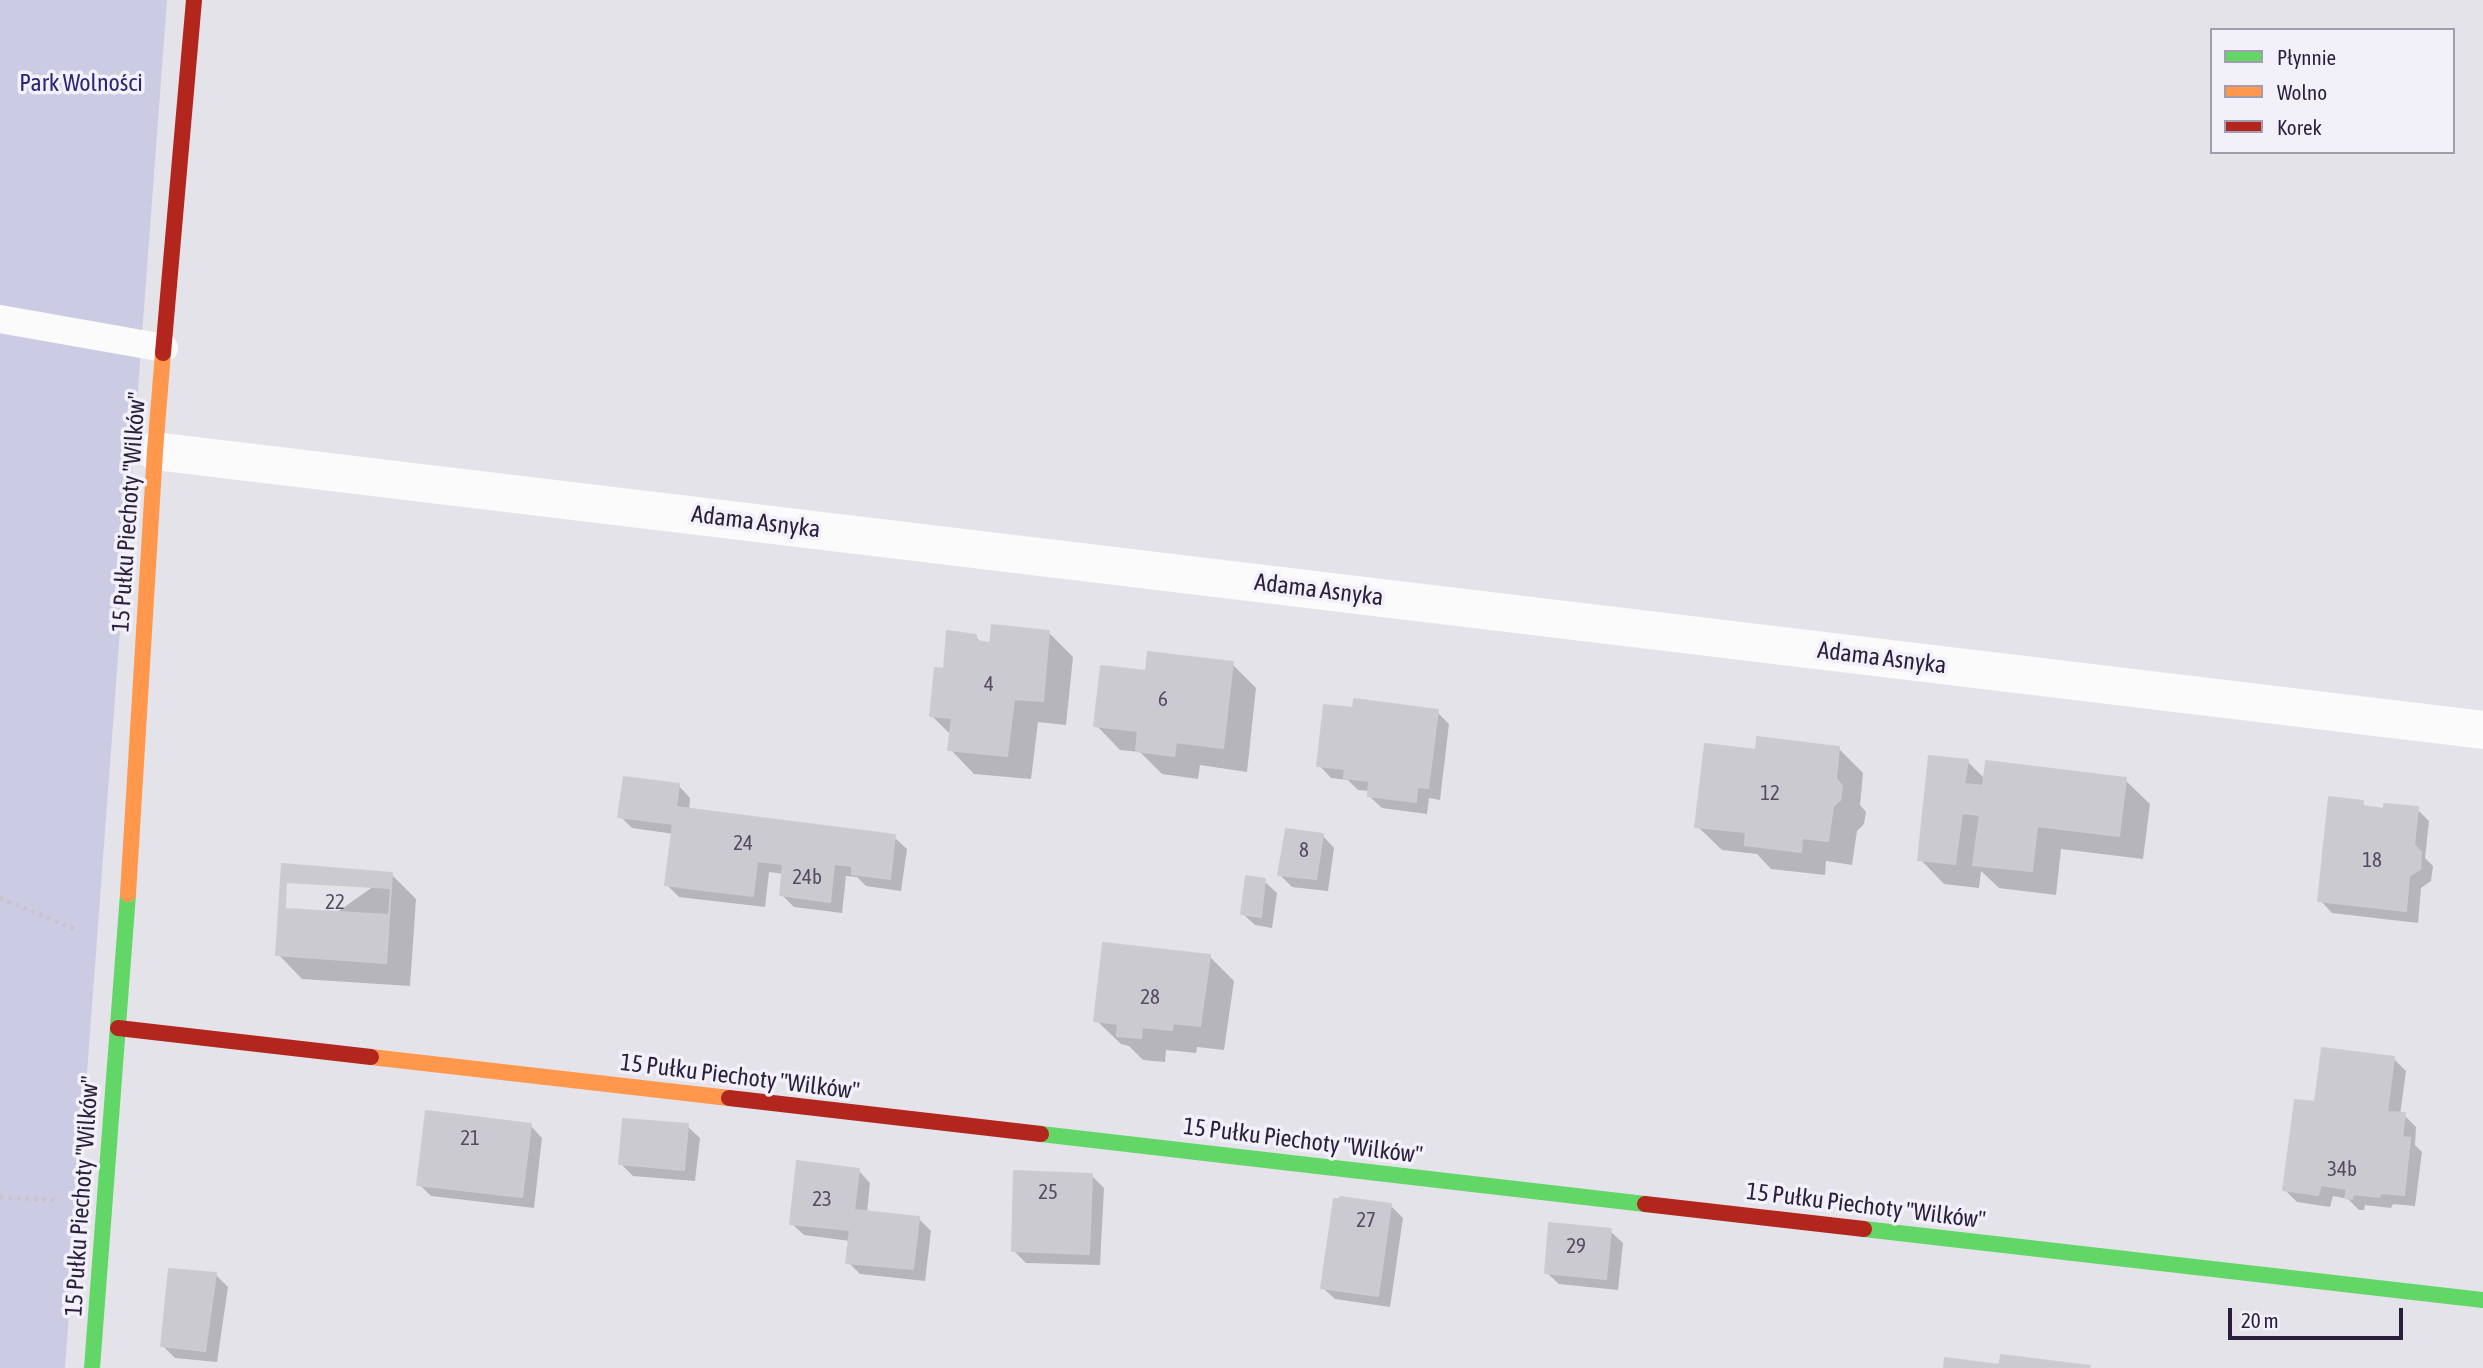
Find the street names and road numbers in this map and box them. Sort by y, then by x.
street label: 15 Pułku Piechoty "Wilków" [106,391,152,633]
street label: Adama Asnyka [690,500,822,544]
street label: Adama Asnyka [1253,568,1385,612]
street label: Adama Asnyka [1816,636,1948,680]
street label: 15 Pułku Piechoty "Wilków" [619,1048,861,1106]
street label: 15 Pułku Piechoty "Wilków" [59,1075,105,1317]
street label: 15 Pułku Piechoty "Wilków" [1182,1112,1424,1170]
street label: 15 Pułku Piechoty "Wilków" [1745,1177,1987,1235]

